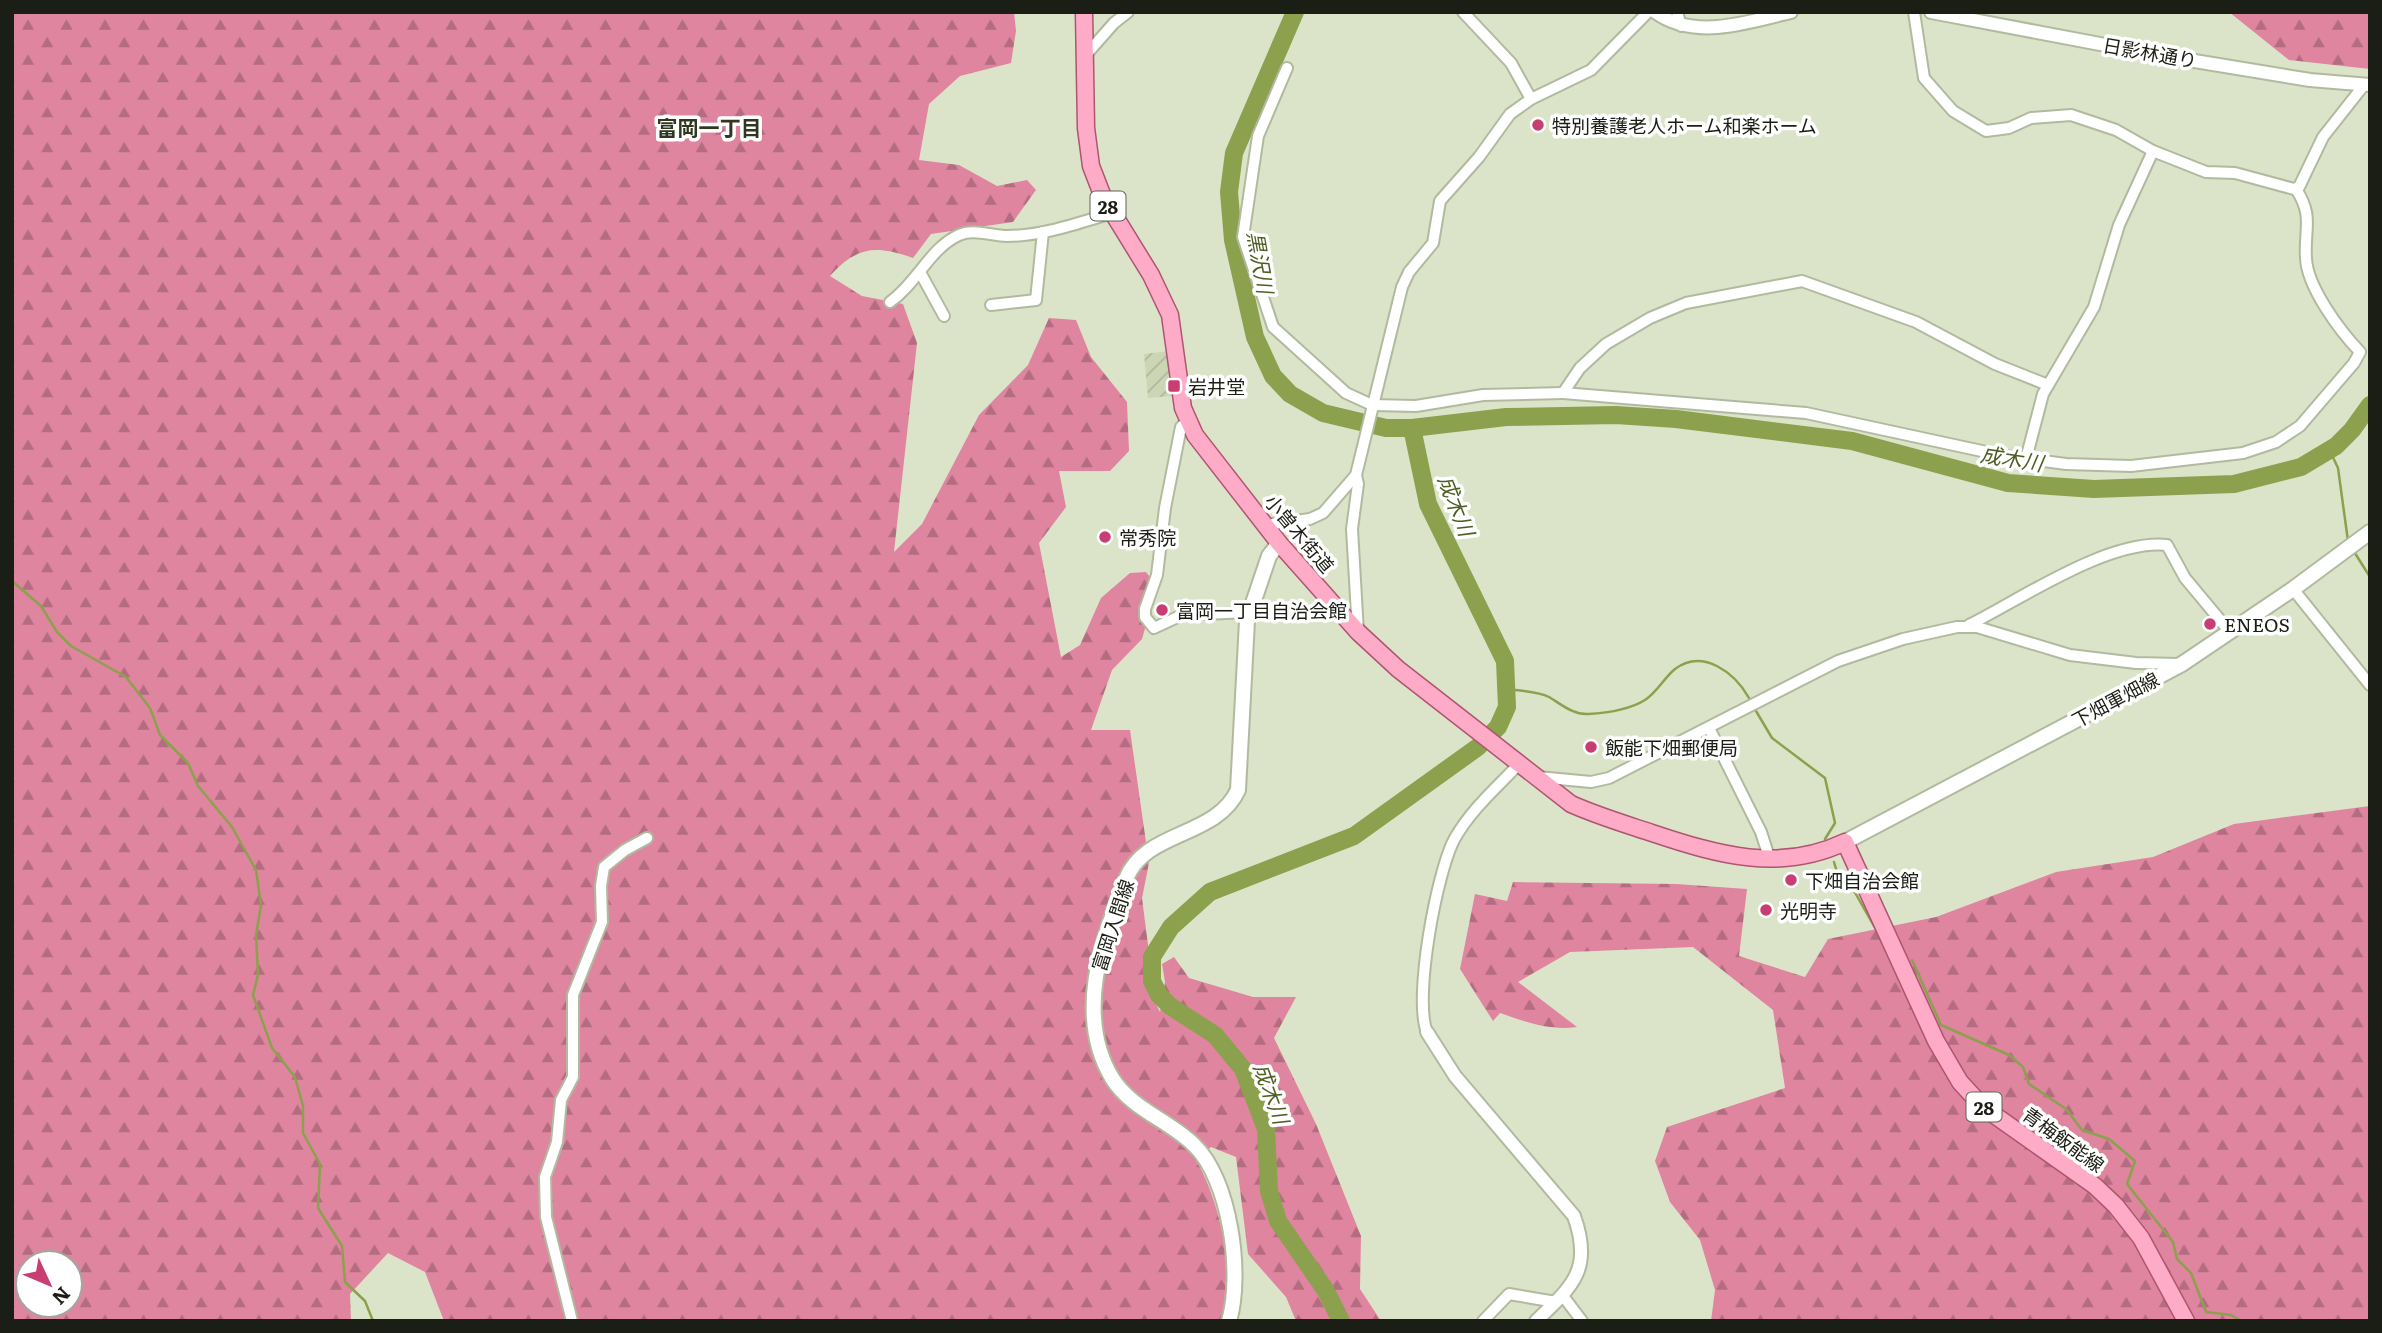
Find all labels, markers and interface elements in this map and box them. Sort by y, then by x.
street label: 日影林通り [2101,30,2199,74]
district label: 富岡一丁目 [657,111,762,142]
place label: 特別養護老人ホーム和楽ホーム [1552,111,1817,139]
marker: 特別養護老人ホーム和楽ホーム [1530,117,1546,133]
road number: 28 [1090,191,1126,220]
water label: 黒沢川 [1241,228,1283,298]
place label: 岩井堂 [1188,372,1245,400]
marker: 岩井堂 [1166,378,1182,394]
water label: 成木川 [1978,437,2048,478]
water label: 成木川 [1432,470,1484,542]
street label: 小曽木街道 [1259,488,1341,578]
place label: 常秀院 [1119,523,1176,551]
marker: 常秀院 [1097,529,1113,545]
place label: 富岡一丁目自治会館 [1176,596,1347,624]
marker: 富岡一丁目自治会館 [1154,602,1170,618]
place label: ENEOS [2224,610,2290,638]
marker: ENEOS [2202,616,2218,632]
street label: 下畑軍畑線 [2066,664,2164,734]
place label: 飯能下畑郵便局 [1605,733,1738,761]
marker: 飯能下畑郵便局 [1583,739,1599,755]
place label: 下畑自治会館 [1805,866,1919,894]
marker: 下畑自治会館 [1783,872,1799,888]
street label: 富岡入間線 [1084,875,1140,975]
place label: 光明寺 [1780,896,1837,924]
marker: 光明寺 [1758,902,1774,918]
water label: 成木川 [1248,1058,1299,1130]
road number: 28 [1966,1092,2002,1122]
street label: 青梅飯能線 [2017,1100,2111,1178]
north arrow [14,1249,84,1319]
text: N [46,1281,78,1312]

